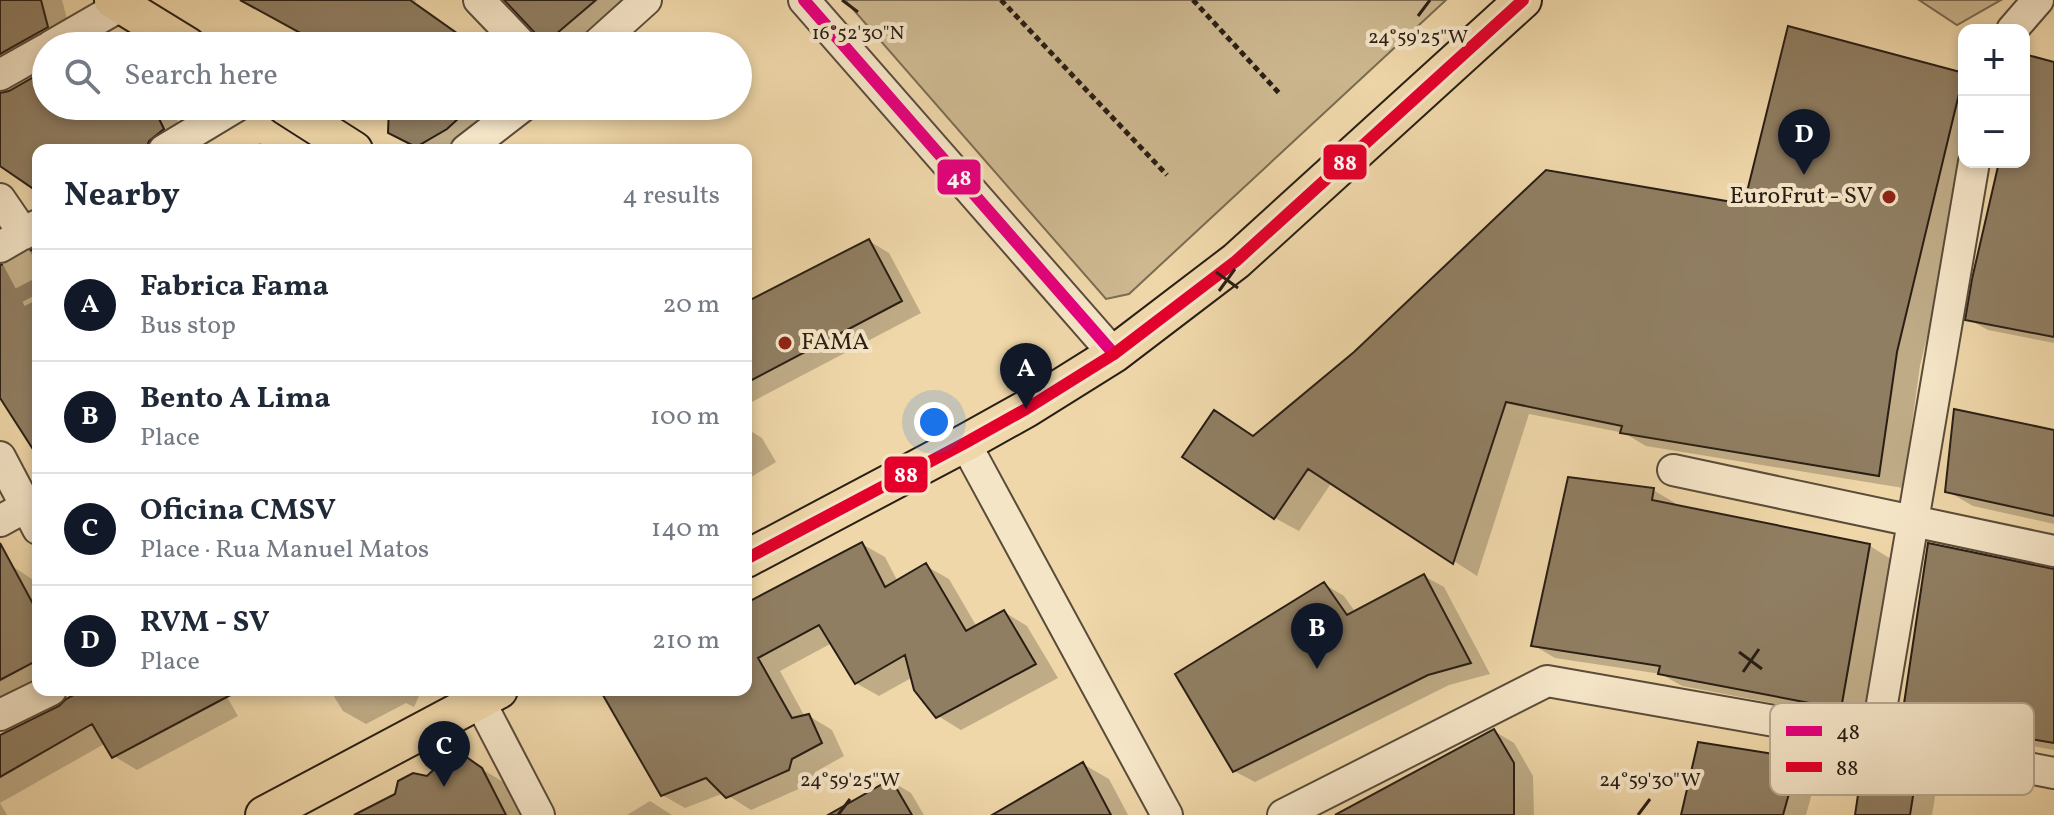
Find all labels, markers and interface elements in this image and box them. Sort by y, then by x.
text: 16°52'30"N [812,20,904,48]
text: 24°59'25"W [1368,24,1468,52]
map controls [1958,24,2030,168]
button: + [1958,24,2030,96]
search box [32,32,752,120]
icon: search [60,54,104,98]
text: Search here [124,55,278,97]
button: − [1958,96,2030,168]
pin: D [1778,109,1830,175]
line badge: 88 [1322,143,1368,181]
text: 88 [1333,149,1357,180]
line badge: 48 [936,158,982,196]
text: 48 [946,164,972,195]
text: Nearby [64,173,180,220]
text: 4 results [622,178,720,214]
place label: EuroFrut - SV [1730,180,1873,214]
marker: EuroFrut - SV [1880,188,1898,206]
text: Fabrica Fama [140,266,329,308]
text: A [81,287,99,323]
text: 20 m [662,287,720,323]
text: Bus stop [140,308,236,344]
place label: FAMA [801,326,869,360]
marker: FAMA [776,334,794,352]
pin: A [1000,343,1052,409]
text: Bento A Lima [140,378,331,420]
text: B [81,399,99,435]
text: 100 m [650,399,720,435]
your location [914,402,954,442]
text: Place [140,420,200,456]
line badge: 88 [883,455,929,494]
text: 88 [894,461,918,492]
text: Oficina CMSV [140,490,336,532]
text: C [82,511,98,547]
text: 140 m [651,511,720,547]
text: Place · Rua Manuel Matos [140,532,429,568]
text: RVM - SV [140,602,270,644]
pin: B [1291,603,1343,669]
text: D [80,623,100,659]
text: 210 m [652,623,720,659]
text: Place [140,644,200,680]
legend [1770,703,2034,795]
text: 48 [1836,718,1860,749]
pin: C [418,721,470,787]
text: 88 [1836,754,1858,785]
text: 24°59'25"W [800,767,900,795]
text: 24°59'30"W [1599,767,1701,795]

